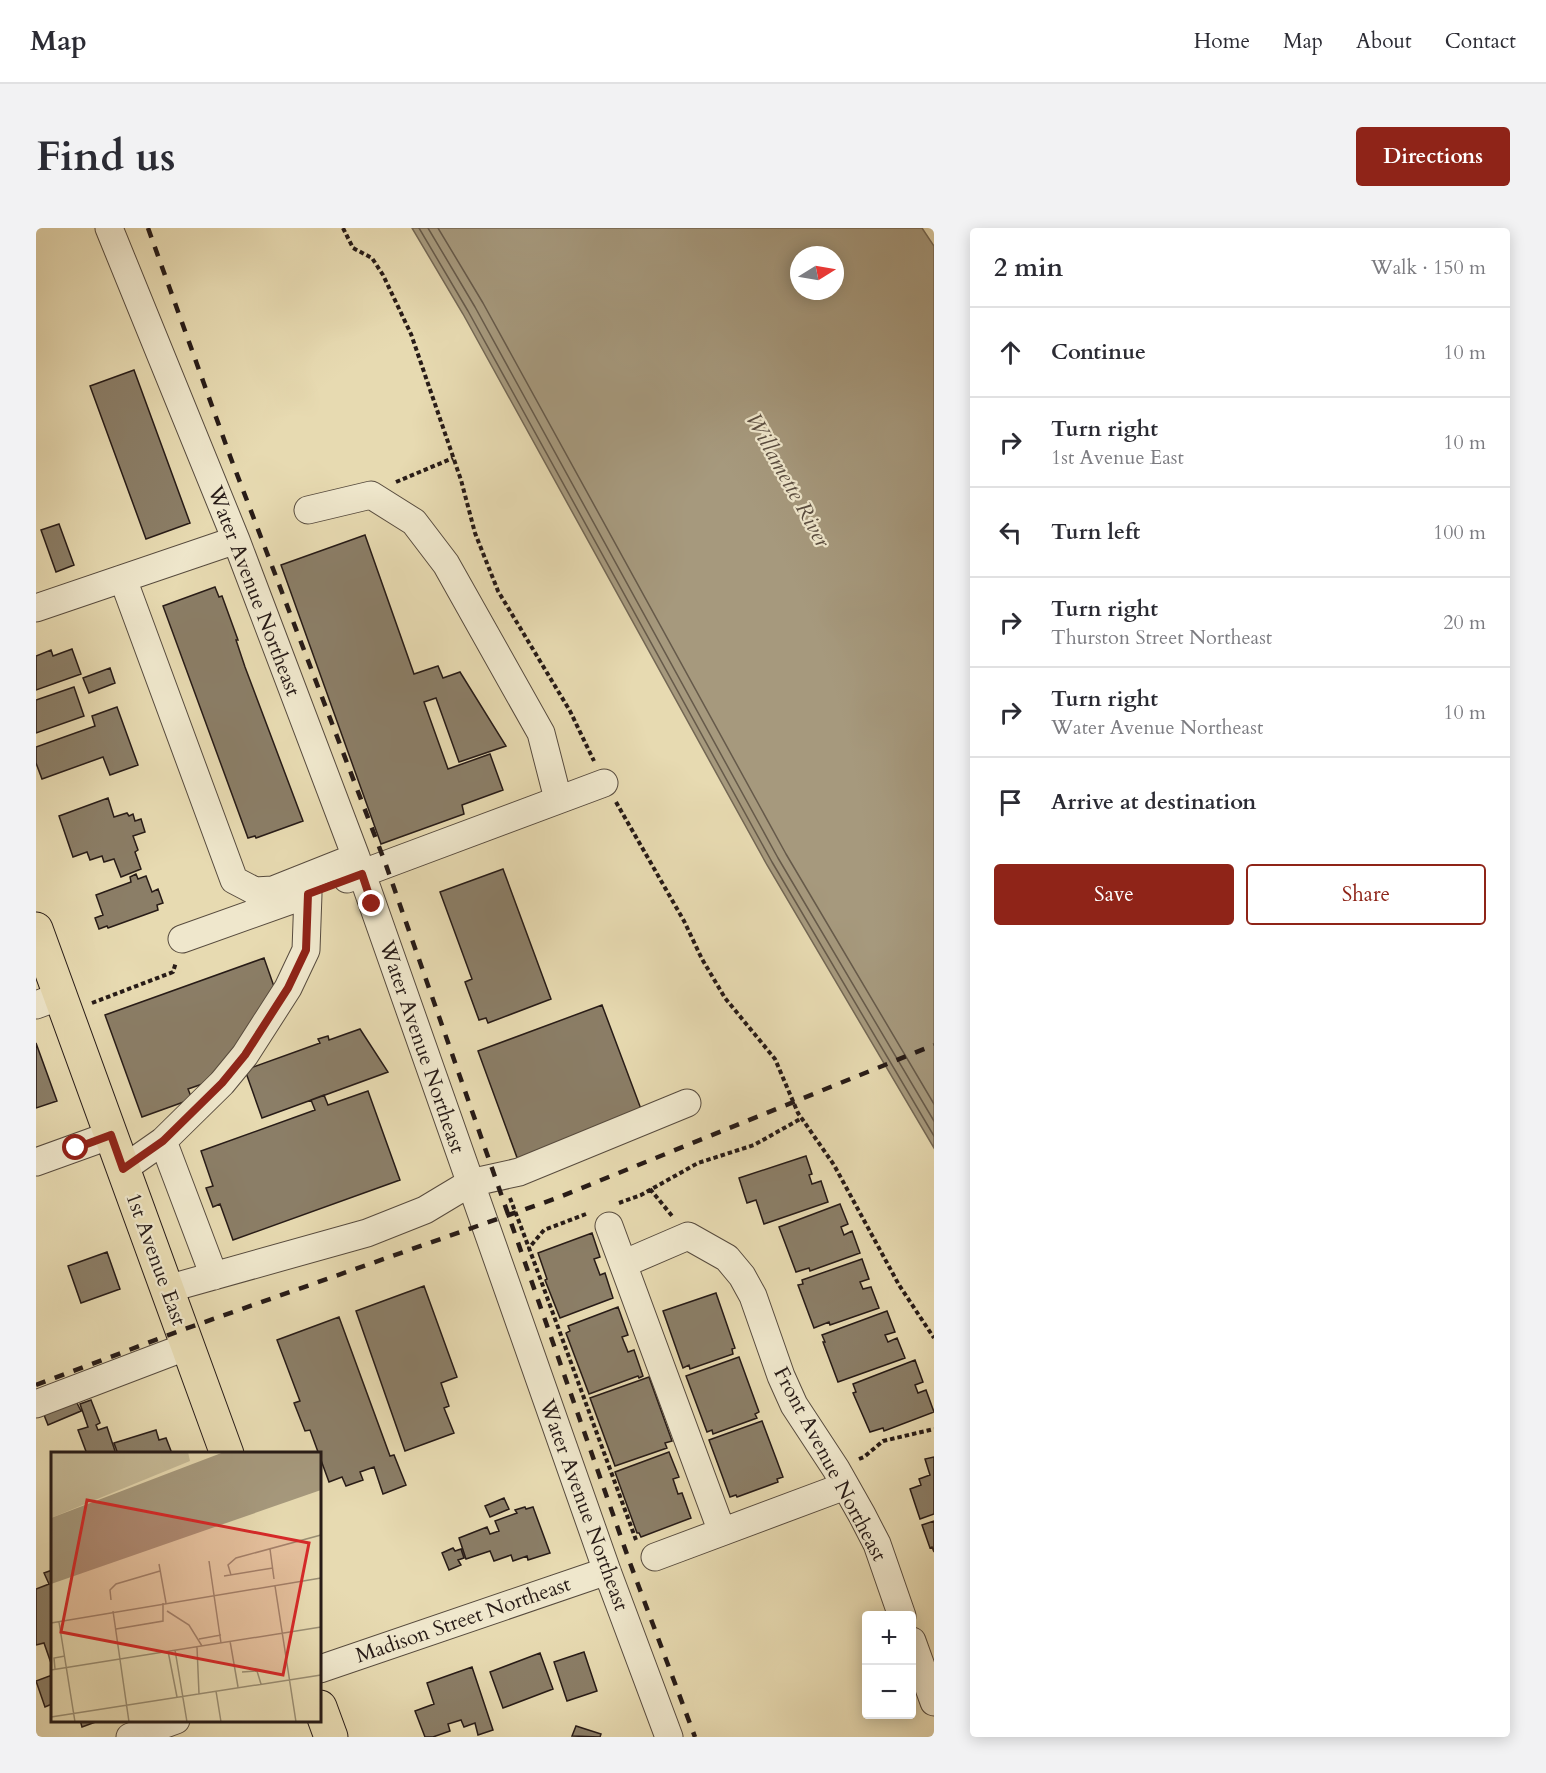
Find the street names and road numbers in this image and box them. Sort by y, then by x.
street label: Water Avenue Northeast [200,481,308,701]
street label: Water Avenue Northeast [372,936,472,1157]
street label: 1st Avenue East [119,1189,194,1330]
street label: Front Avenue Northeast [766,1362,894,1567]
street label: Water Avenue Northeast [532,1394,636,1615]
street label: Madison Street Northeast [352,1569,575,1670]

